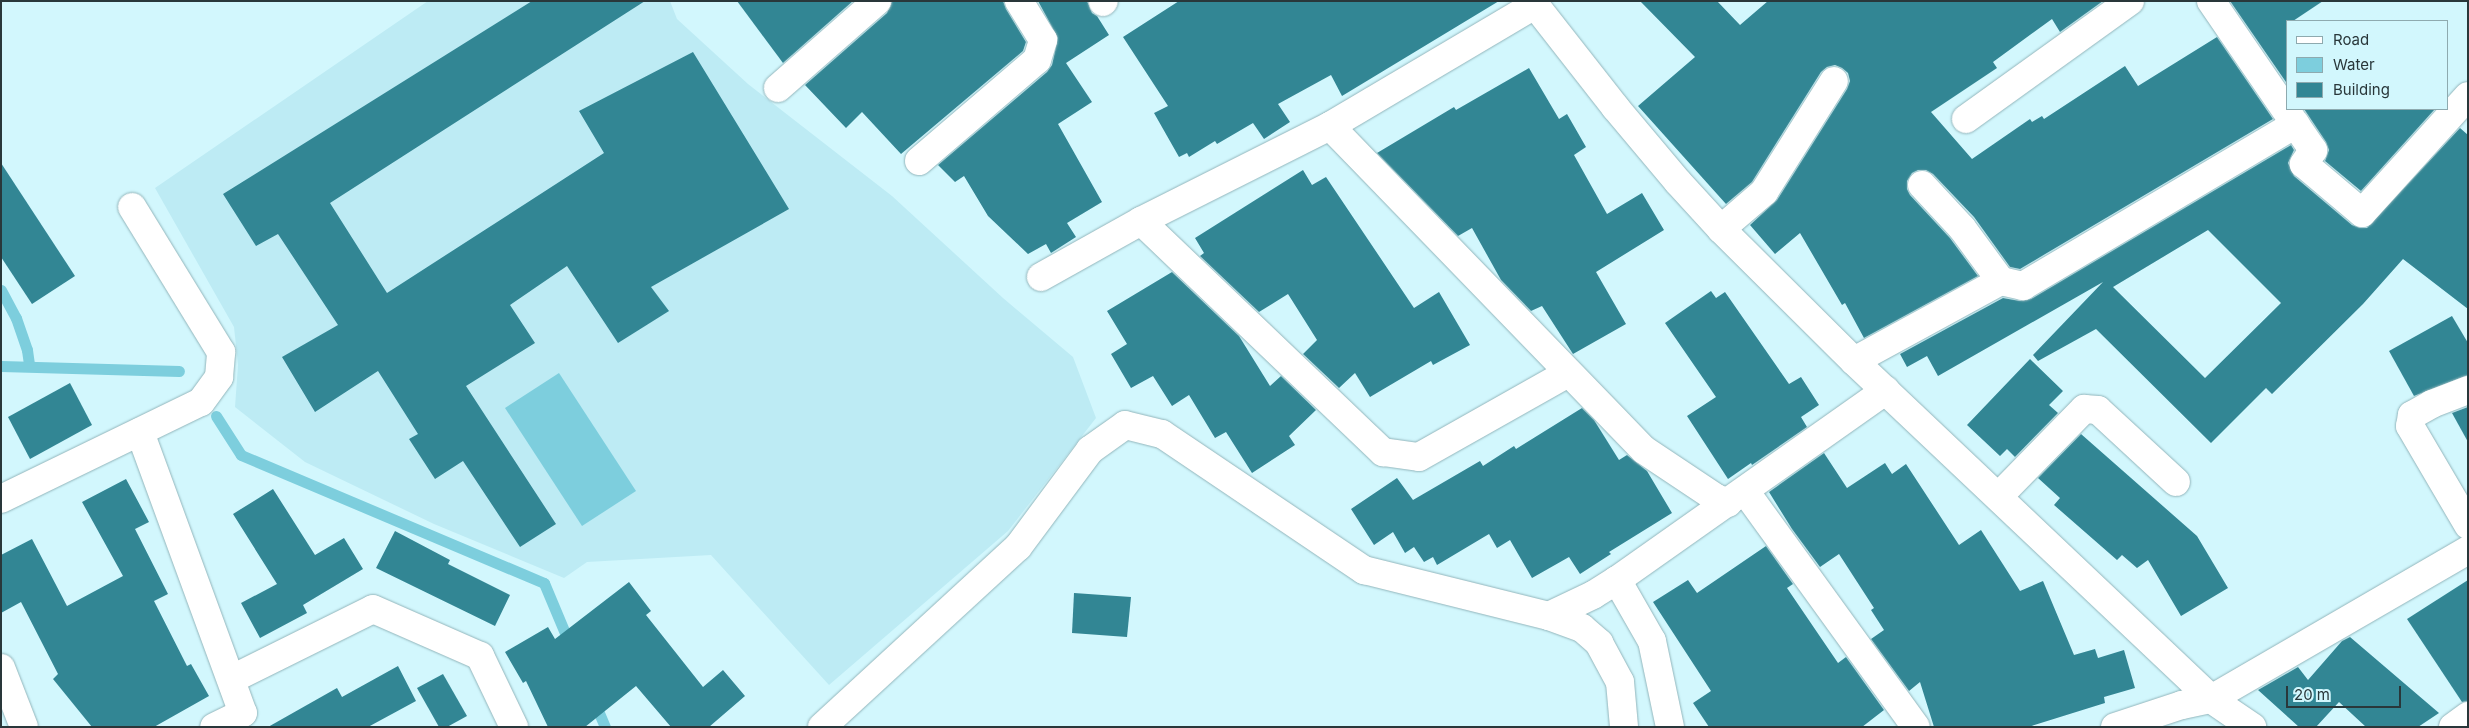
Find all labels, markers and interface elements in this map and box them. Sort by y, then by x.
legend [2286,20,2449,110]
text: Road [2333,30,2369,49]
text: Water [2333,55,2375,74]
text: Building [2333,80,2390,99]
scale bar [2289,676,2404,708]
text: 20 m [2294,685,2330,704]

